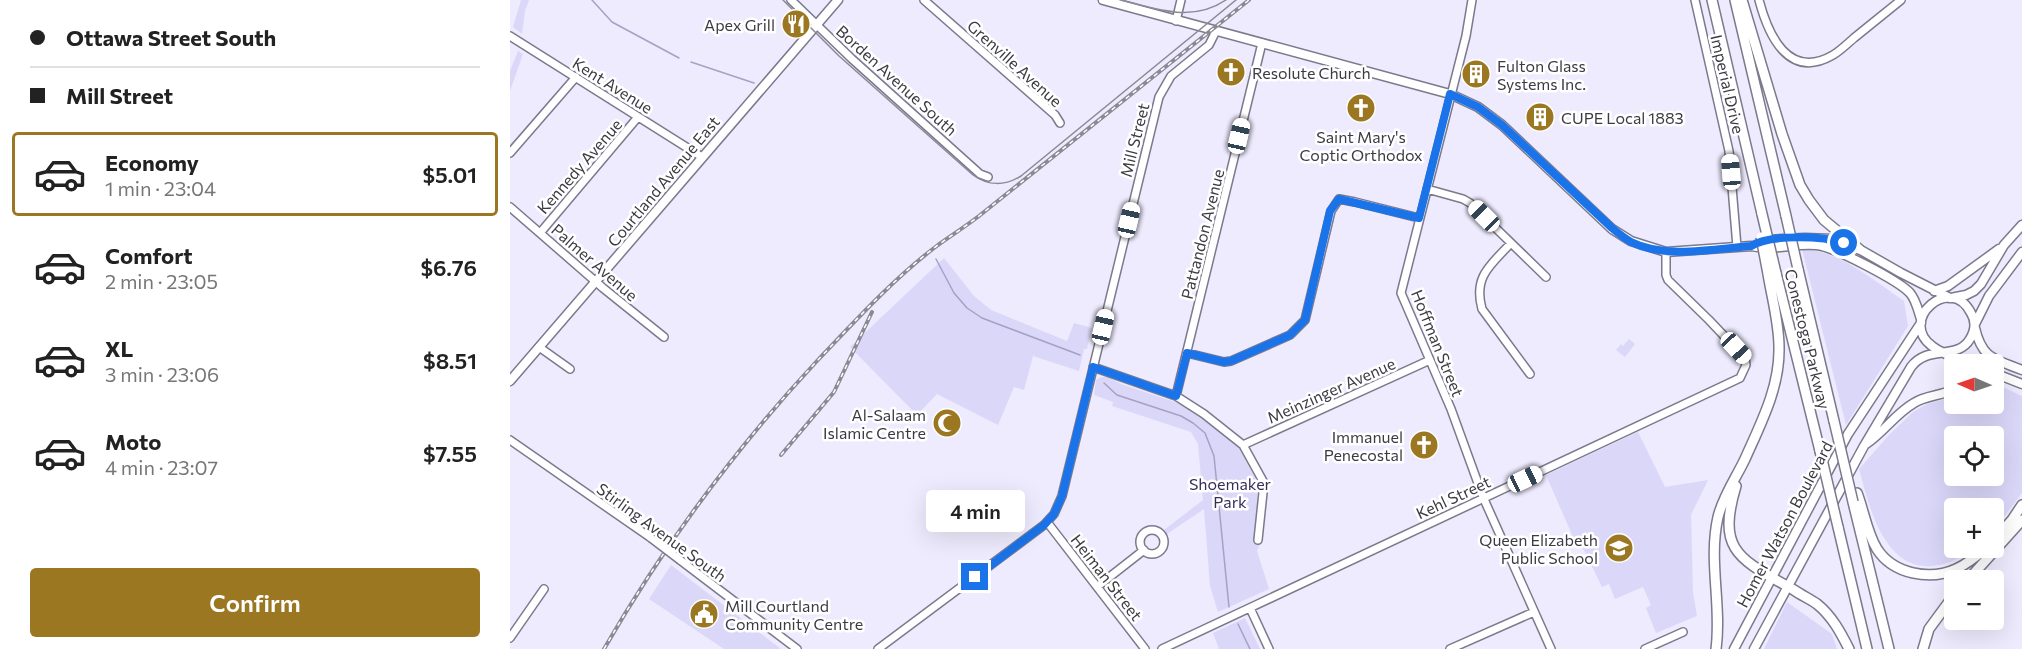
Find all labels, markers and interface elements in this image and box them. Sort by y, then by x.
restaurant icon: Apex Grill [780,8,812,40]
place label: Apex Grill [704,15,775,34]
street label: Grenville Avenue [964,16,1066,110]
street label: Borden Avenue South [833,21,961,139]
text: Ottawa Street South [66,24,276,51]
street label: Imperial Drive [1707,33,1749,135]
street label: Kent Avenue [569,53,657,117]
church icon: Resolute Church [1215,56,1247,88]
place label: Fulton Glass Systems Inc. [1497,56,1586,93]
building icon: Fulton Glass Systems Inc. [1460,58,1492,90]
place label: Resolute Church [1252,63,1371,82]
text: Mill Street [66,82,173,109]
church icon: Saint Mary's Coptic Orthodox [1345,92,1377,124]
street label: Mill Street [1116,100,1152,179]
building icon: CUPE Local 1883 [1524,101,1556,133]
place label: CUPE Local 1883 [1561,108,1684,127]
street label: Courtland Avenue East [603,112,723,250]
street label: Kennedy Avenue [533,115,625,217]
car [1226,116,1252,156]
place label: Saint Mary's Coptic Orthodox [1299,127,1423,164]
icon: car [33,147,87,201]
text: Economy [105,149,199,176]
car [1720,153,1742,191]
text: $5.01 [422,161,477,188]
street label: Pattandon Avenue [1177,167,1227,301]
text: 1 min · 23:04 [105,176,216,200]
car [1465,197,1503,235]
car [1116,200,1142,240]
street label: Palmer Avenue [548,220,642,304]
route start [1830,229,1857,256]
icon: car [33,240,87,294]
text: Comfort [105,242,193,269]
text: $6.76 [421,254,477,281]
street label: Conestoga Parkway [1781,267,1835,411]
text: 2 min · 23:05 [105,269,218,293]
street label: Hoffman Street [1408,287,1468,400]
car [1090,307,1116,347]
car [1717,329,1755,367]
icon: car [33,333,87,387]
text: XL [105,335,133,362]
text: $8.51 [423,347,477,374]
street label: Meinzinger Avenue [1264,353,1398,427]
north arrow [1944,354,2004,414]
map controls [1944,354,2004,630]
text: 3 min · 23:06 [105,362,219,386]
place label: Al-Salaam Islamic Centre [823,405,926,442]
mosque icon: Al-Salaam Islamic Centre [931,407,963,439]
icon: car [33,426,87,480]
button: locate [1944,426,2004,486]
place label: Immanuel Penecostal [1324,427,1403,464]
text: Moto [105,428,161,455]
church icon: Immanuel Penecostal [1408,429,1440,461]
street label: Homer Watson Boulevard [1732,438,1836,610]
text: $7.55 [423,440,477,467]
text: 4 min · 23:07 [105,455,218,479]
car [1505,463,1545,495]
street label: Kehl Street [1413,471,1494,523]
park label: Shoemaker Park [1189,474,1272,511]
street label: Stirling Avenue South [594,479,730,585]
callout: 4 min [926,490,1024,532]
button: + [1944,498,2004,558]
text: 4 min [950,499,1001,523]
street label: Heiman Street [1067,530,1147,624]
place label: Queen Elizabeth Public School [1479,530,1598,567]
school or university icon: Queen Elizabeth Public School [1603,532,1635,564]
route end [961,563,988,590]
button: Confirm [30,568,480,637]
button: − [1944,570,2004,630]
place label: Mill Courtland Community Centre [725,596,863,633]
public building icon: Mill Courtland Community Centre [688,598,720,630]

